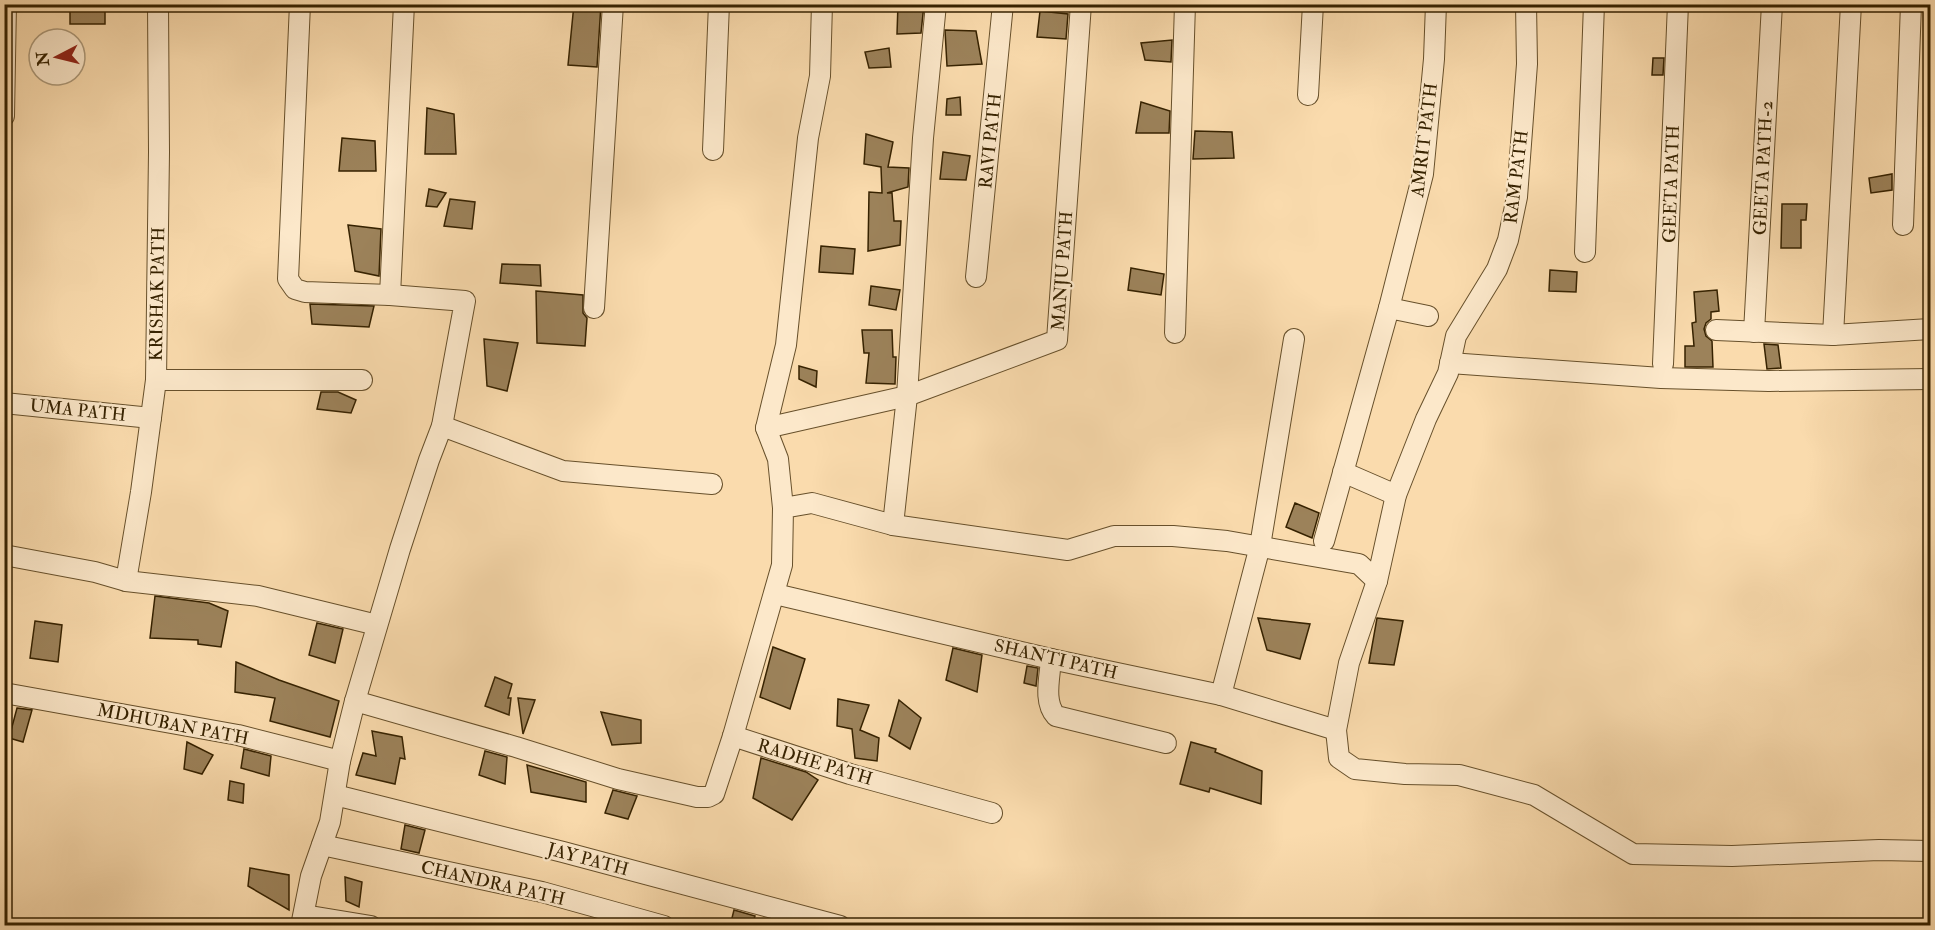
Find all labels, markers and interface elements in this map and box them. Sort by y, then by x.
north arrow [27,27,87,87]
text: N [32,50,54,68]
street label: AMRIT PATH [1406,82,1443,200]
street label: RAVI PATH [974,92,1007,190]
street label: GEETA PATH-2 [1748,100,1779,236]
street label: GEETA PATH [1658,125,1685,243]
street label: RAM PATH [1499,129,1534,225]
street label: MANJU PATH [1047,210,1078,332]
street label: KRISHAK PATH [145,227,170,361]
street label: UMA PATH [29,394,127,427]
street label: SHANTI PATH [992,634,1120,685]
street label: MDHUBAN PATH [95,699,251,750]
street label: RADHE PATH [754,734,875,791]
street label: JAY PATH [544,837,631,881]
street label: CHANDRA PATH [419,856,567,911]

